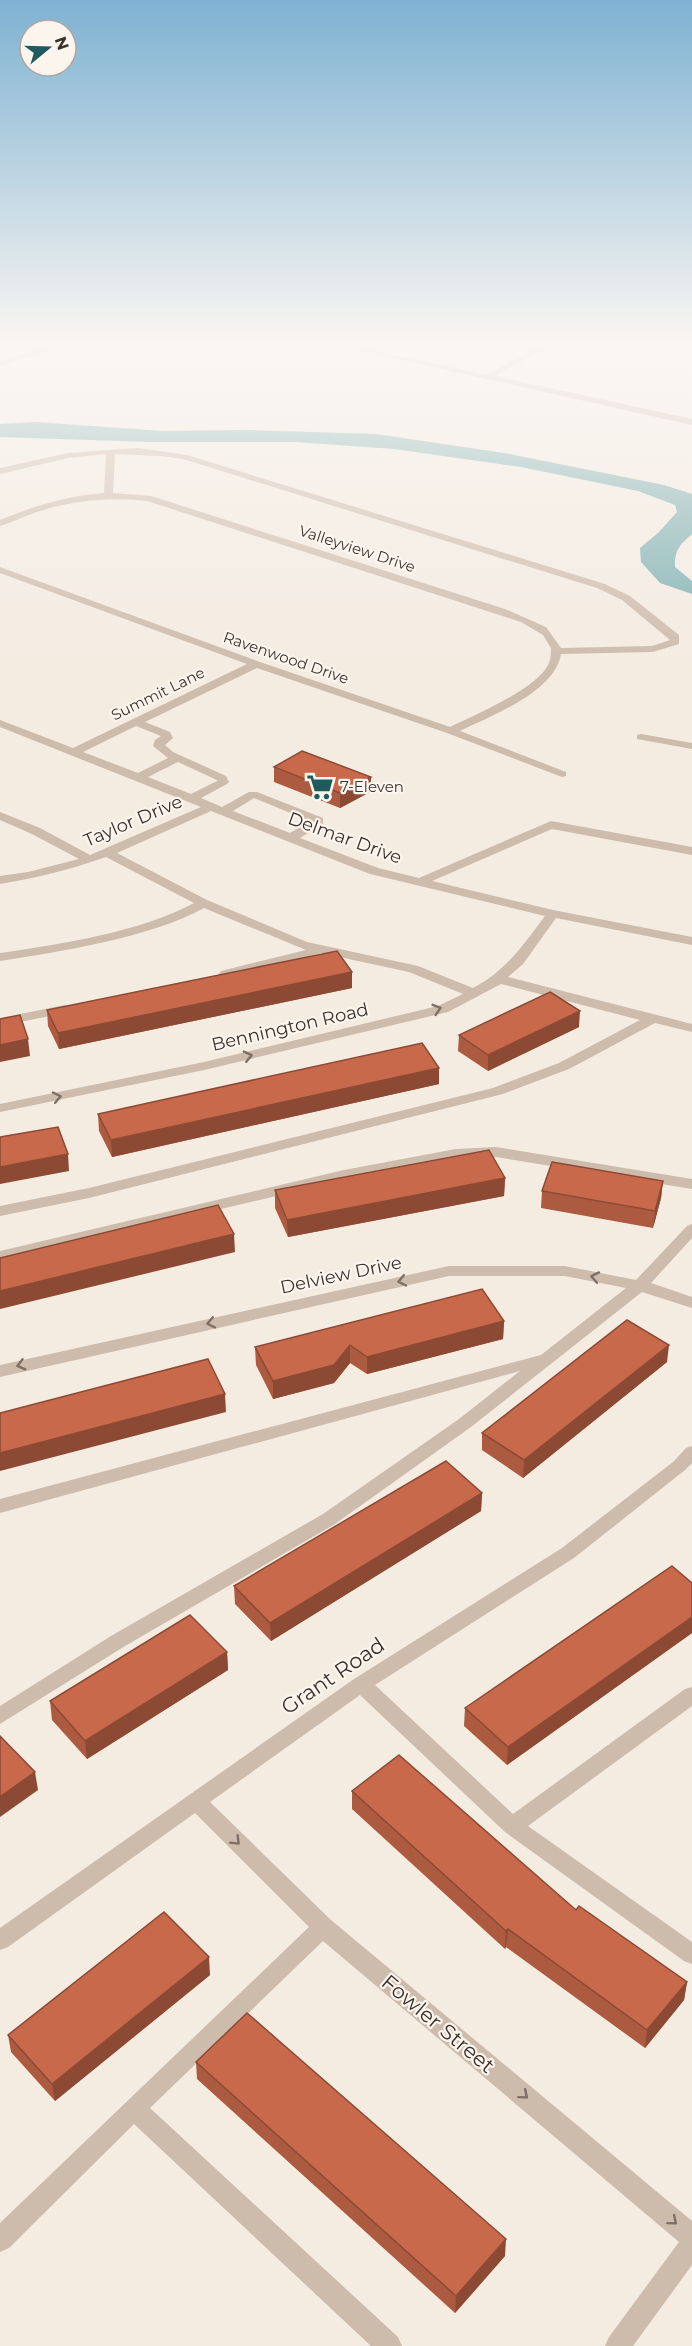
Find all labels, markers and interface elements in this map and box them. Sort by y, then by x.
north arrow [18,18,78,78]
text: N [51,34,73,52]
street label: Valleyview Drive [297,521,418,576]
street label: Ravenwood Drive [221,627,351,688]
street label: Summit Lane [108,663,208,724]
supermarket icon: 7-Eleven [305,772,335,802]
place label: 7-Eleven [340,777,404,796]
street label: Taylor Drive [80,790,186,852]
street label: Delmar Drive [285,807,405,869]
street label: Bennington Road [209,998,371,1056]
one-way arrow [431,1004,442,1016]
one-way arrow [243,1050,253,1063]
one-way arrow [52,1091,62,1104]
street label: Delview Drive [278,1251,404,1299]
one-way arrow [590,1271,600,1284]
one-way arrow [397,1274,407,1287]
one-way arrow [207,1316,217,1329]
one-way arrow [16,1358,26,1371]
street label: Grant Road [276,1632,389,1719]
one-way arrow [229,1834,240,1845]
street label: Fowler Street [377,1969,500,2078]
one-way arrow [517,2088,528,2099]
one-way arrow [666,2214,677,2225]

